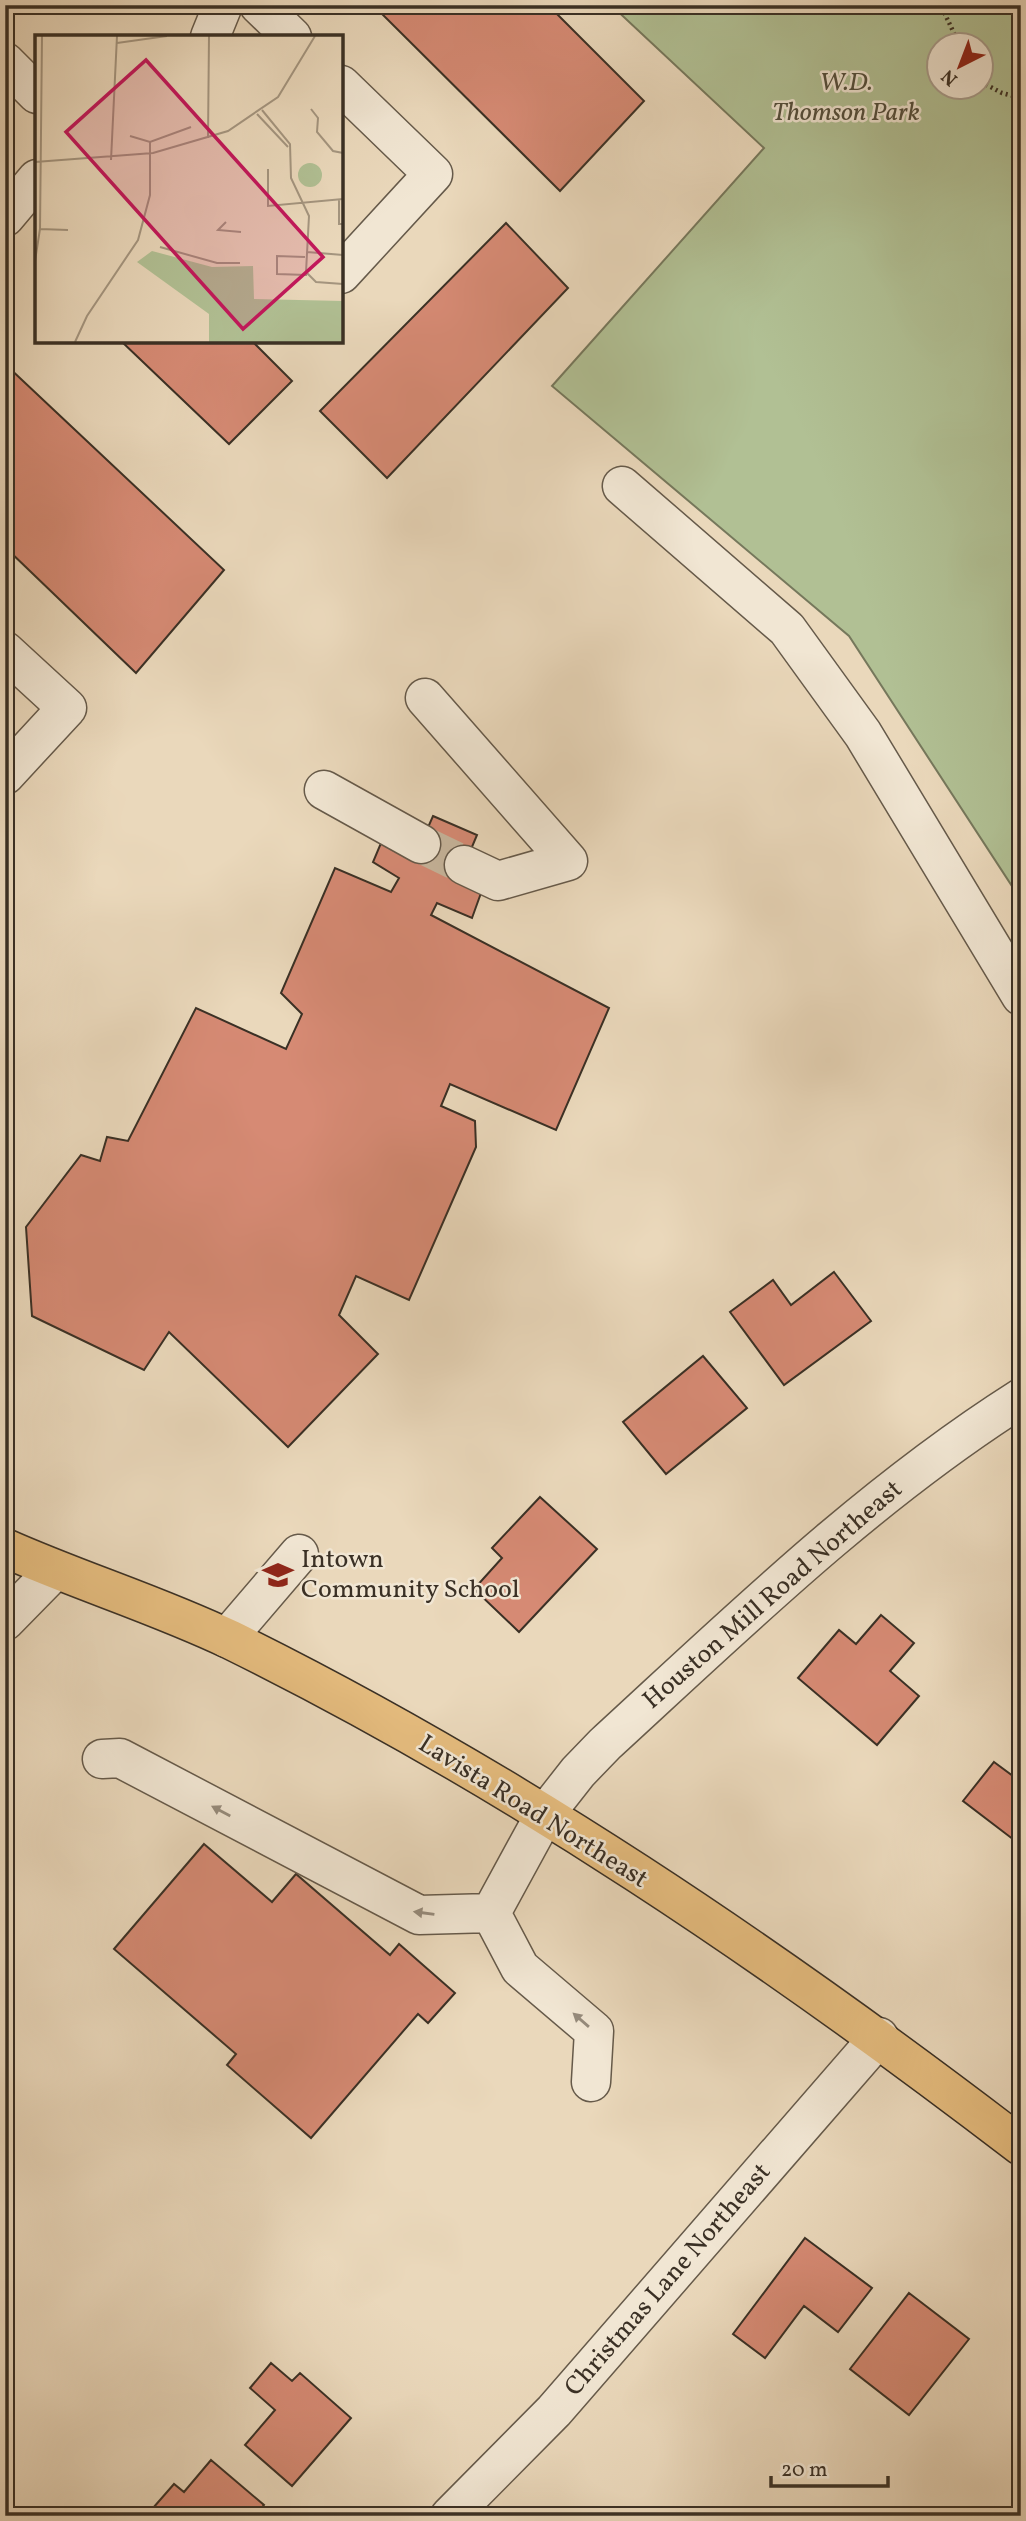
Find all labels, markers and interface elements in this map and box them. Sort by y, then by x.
north arrow [925,32,995,102]
inset map [35,35,343,343]
text: N [936,63,964,91]
park label: W.D. Thomson Park [772,65,920,131]
street label: Houston Mill Road Northeast [635,1472,911,1718]
place label: Intown Community School [301,1542,519,1608]
school or university icon: Intown Community School [261,1558,295,1592]
street label: Lavista Road Northeast [411,1727,655,1897]
one-way arrow [212,1805,231,1817]
one-way arrow [412,1907,434,1918]
one-way arrow [572,2013,589,2028]
street label: Christmas Lane Northeast [557,2156,779,2404]
scale bar [771,2444,888,2488]
text: 20 m [781,2456,827,2485]

